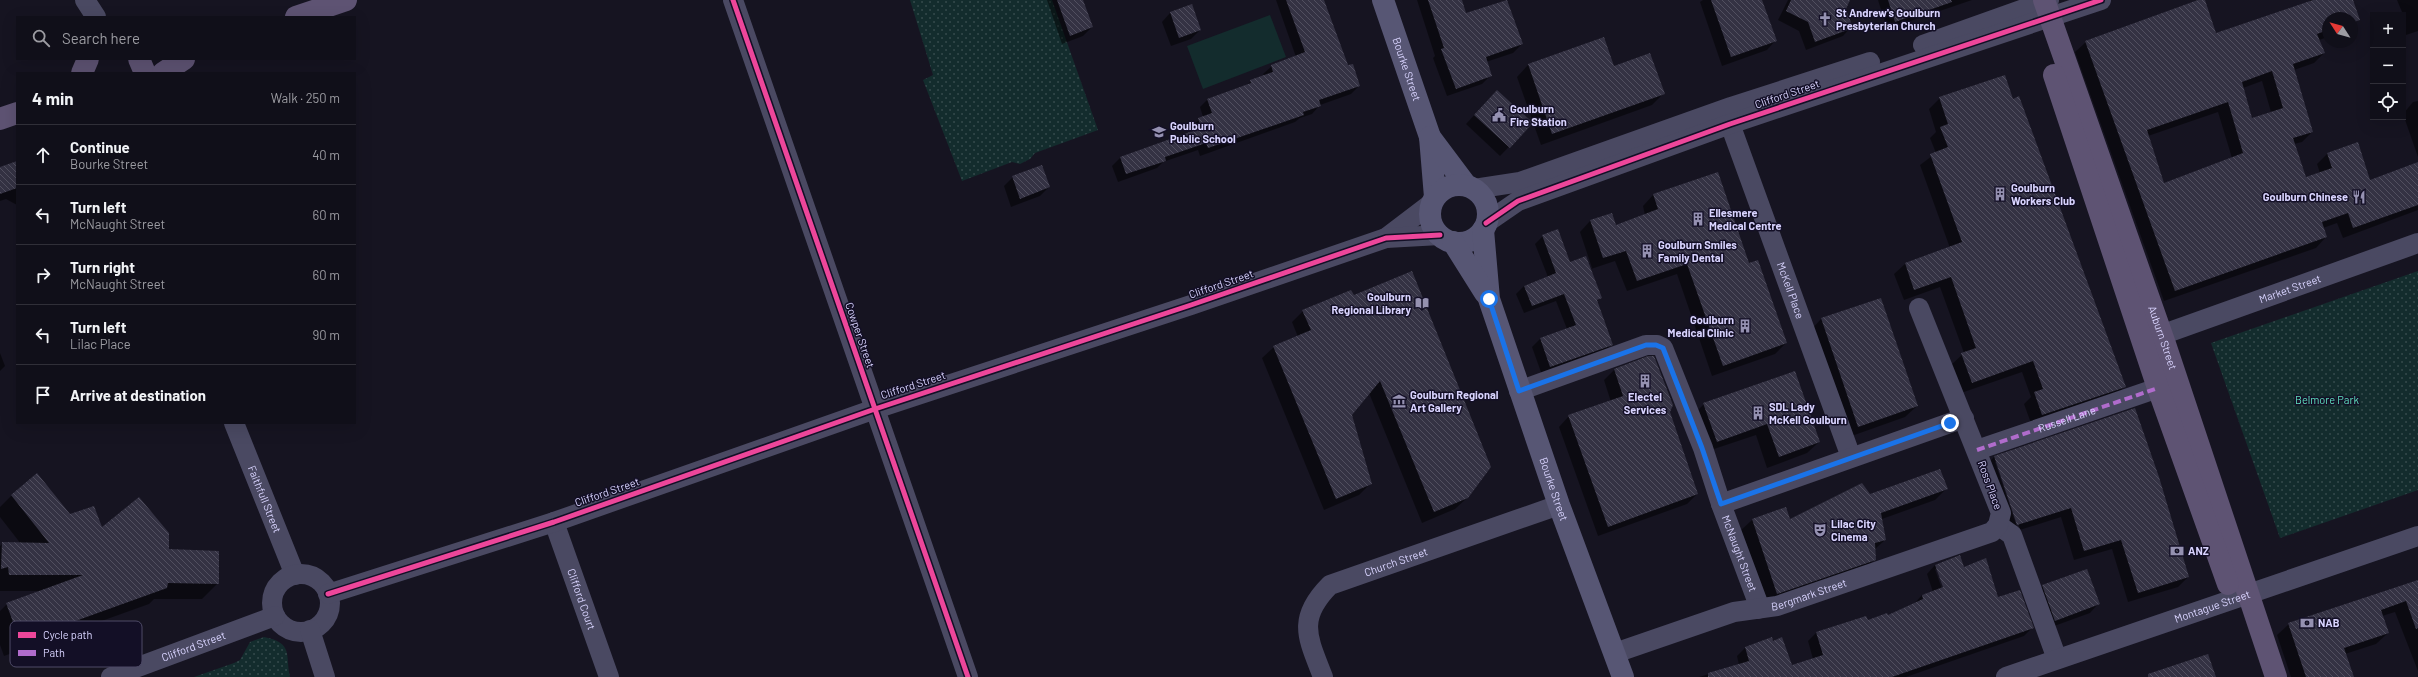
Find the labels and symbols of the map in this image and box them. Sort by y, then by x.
place label: St Andrew's Goulburn Presbyterian Church [1836,6,1940,32]
church icon: St Andrew's Goulburn Presbyterian Church [1817,11,1833,27]
north arrow [2322,12,2358,48]
street label: Bourke Street [1390,35,1424,102]
street label: Clifford Street [1753,76,1821,111]
place label: Goulburn Fire Station [1510,102,1567,128]
public building icon: Goulburn Fire Station [1491,107,1507,123]
place label: Goulburn Public School [1170,119,1236,145]
school or university icon: Goulburn Public School [1151,124,1167,140]
place label: Goulburn Workers Club [2011,181,2075,207]
building icon: Goulburn Workers Club [1992,186,2008,202]
restaurant icon: Goulburn Chinese [2351,189,2367,205]
place label: Goulburn Chinese [2263,190,2348,203]
place label: Ellesmere Medical Centre [1709,206,1781,232]
building icon: Ellesmere Medical Centre [1690,211,1706,227]
place label: Goulburn Smiles Family Dental [1658,238,1737,264]
building icon: Goulburn Smiles Family Dental [1639,243,1655,259]
street label: McKell Place [1775,260,1807,321]
street label: Clifford Street [1187,266,1255,301]
street label: Market Street [2257,271,2323,305]
place label: Goulburn Regional Library [1331,290,1411,316]
route start [1480,290,1498,308]
library icon: Goulburn Regional Library [1414,295,1430,311]
street label: Cowper Street [843,300,878,369]
street label: Auburn Street [2146,304,2180,371]
place label: Goulburn Medical Clinic [1668,313,1734,339]
building icon: Goulburn Medical Clinic [1737,318,1753,334]
street label: Clifford Street [879,368,947,401]
building icon: Electel Services [1637,373,1653,389]
place label: Goulburn Regional Art Gallery [1410,388,1499,414]
place label: Electel Services [1624,390,1667,416]
museum icon: Goulburn Regional Art Gallery [1391,393,1407,409]
park label: Belmore Park [2295,393,2359,406]
place label: SDL Lady McKell Goulburn [1769,400,1847,426]
street label: Russell Lane [2036,403,2097,435]
building icon: SDL Lady McKell Goulburn [1750,405,1766,421]
route end [1941,414,1959,432]
street label: Bourke Street [1537,455,1571,522]
street label: Ross Place [1976,458,2005,511]
street label: Faithfull Street [246,463,284,535]
street label: Clifford Street [573,474,641,509]
street label: McNaught Street [1720,513,1760,593]
place label: Lilac City Cinema [1831,517,1876,543]
theatre icon: Lilac City Cinema [1812,522,1828,538]
bank icon: ANZ [2169,543,2185,559]
street label: Church Street [1362,544,1429,579]
place label: ANZ [2188,544,2209,557]
street label: Clifford Court [565,567,599,632]
street label: Bergmark Street [1770,576,1848,613]
street label: Montague Street [2172,587,2252,625]
bank icon: NAB [2299,615,2315,631]
place label: NAB [2318,616,2340,629]
legend [10,621,142,667]
text: Cycle path [43,628,93,641]
street label: Clifford Street [159,628,227,664]
text: Path [43,646,65,659]

